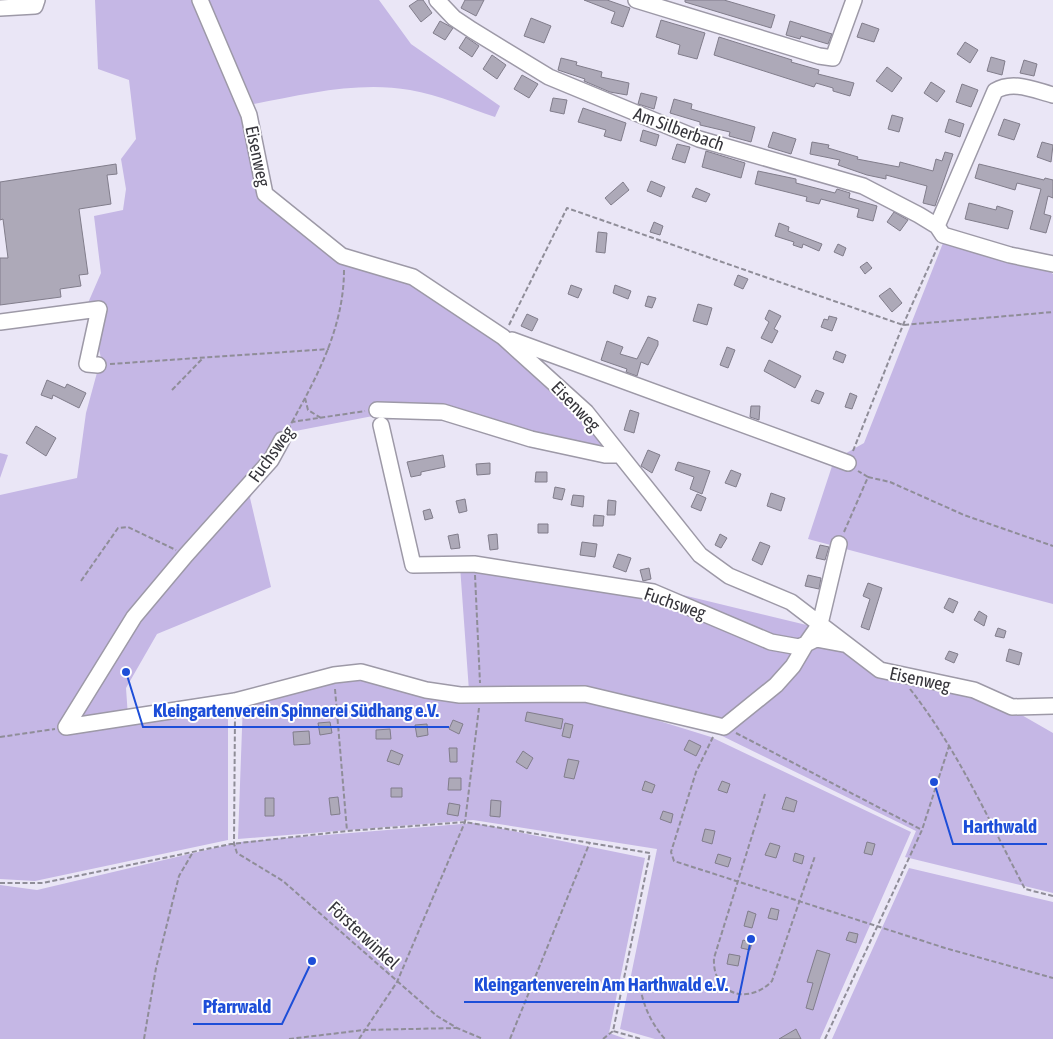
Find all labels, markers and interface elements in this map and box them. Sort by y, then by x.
street label: Am Silberbach [631,103,727,155]
street label: Eisenweg [241,124,275,189]
street label: Eisenweg [547,377,605,436]
street label: Fuchsweg [244,422,298,486]
street label: Fuchsweg [641,583,709,623]
street label: Eisenweg [888,662,953,696]
callout: Kleingartenverein Spinnerei Südhang e.V. [143,693,449,727]
text: Kleingartenverein Spinnerei Südhang e.V. [153,699,440,721]
callout: Harthwald [953,810,1047,844]
text: Harthwald [963,815,1037,837]
street label: Försterwinkel [324,897,404,973]
callout: Kleingartenverein Am Harthwald e.V. [464,968,738,1002]
text: Kleingartenverein Am Harthwald e.V. [474,973,729,995]
callout: Pfarrwald [193,990,282,1024]
text: Pfarrwald [203,995,271,1017]

